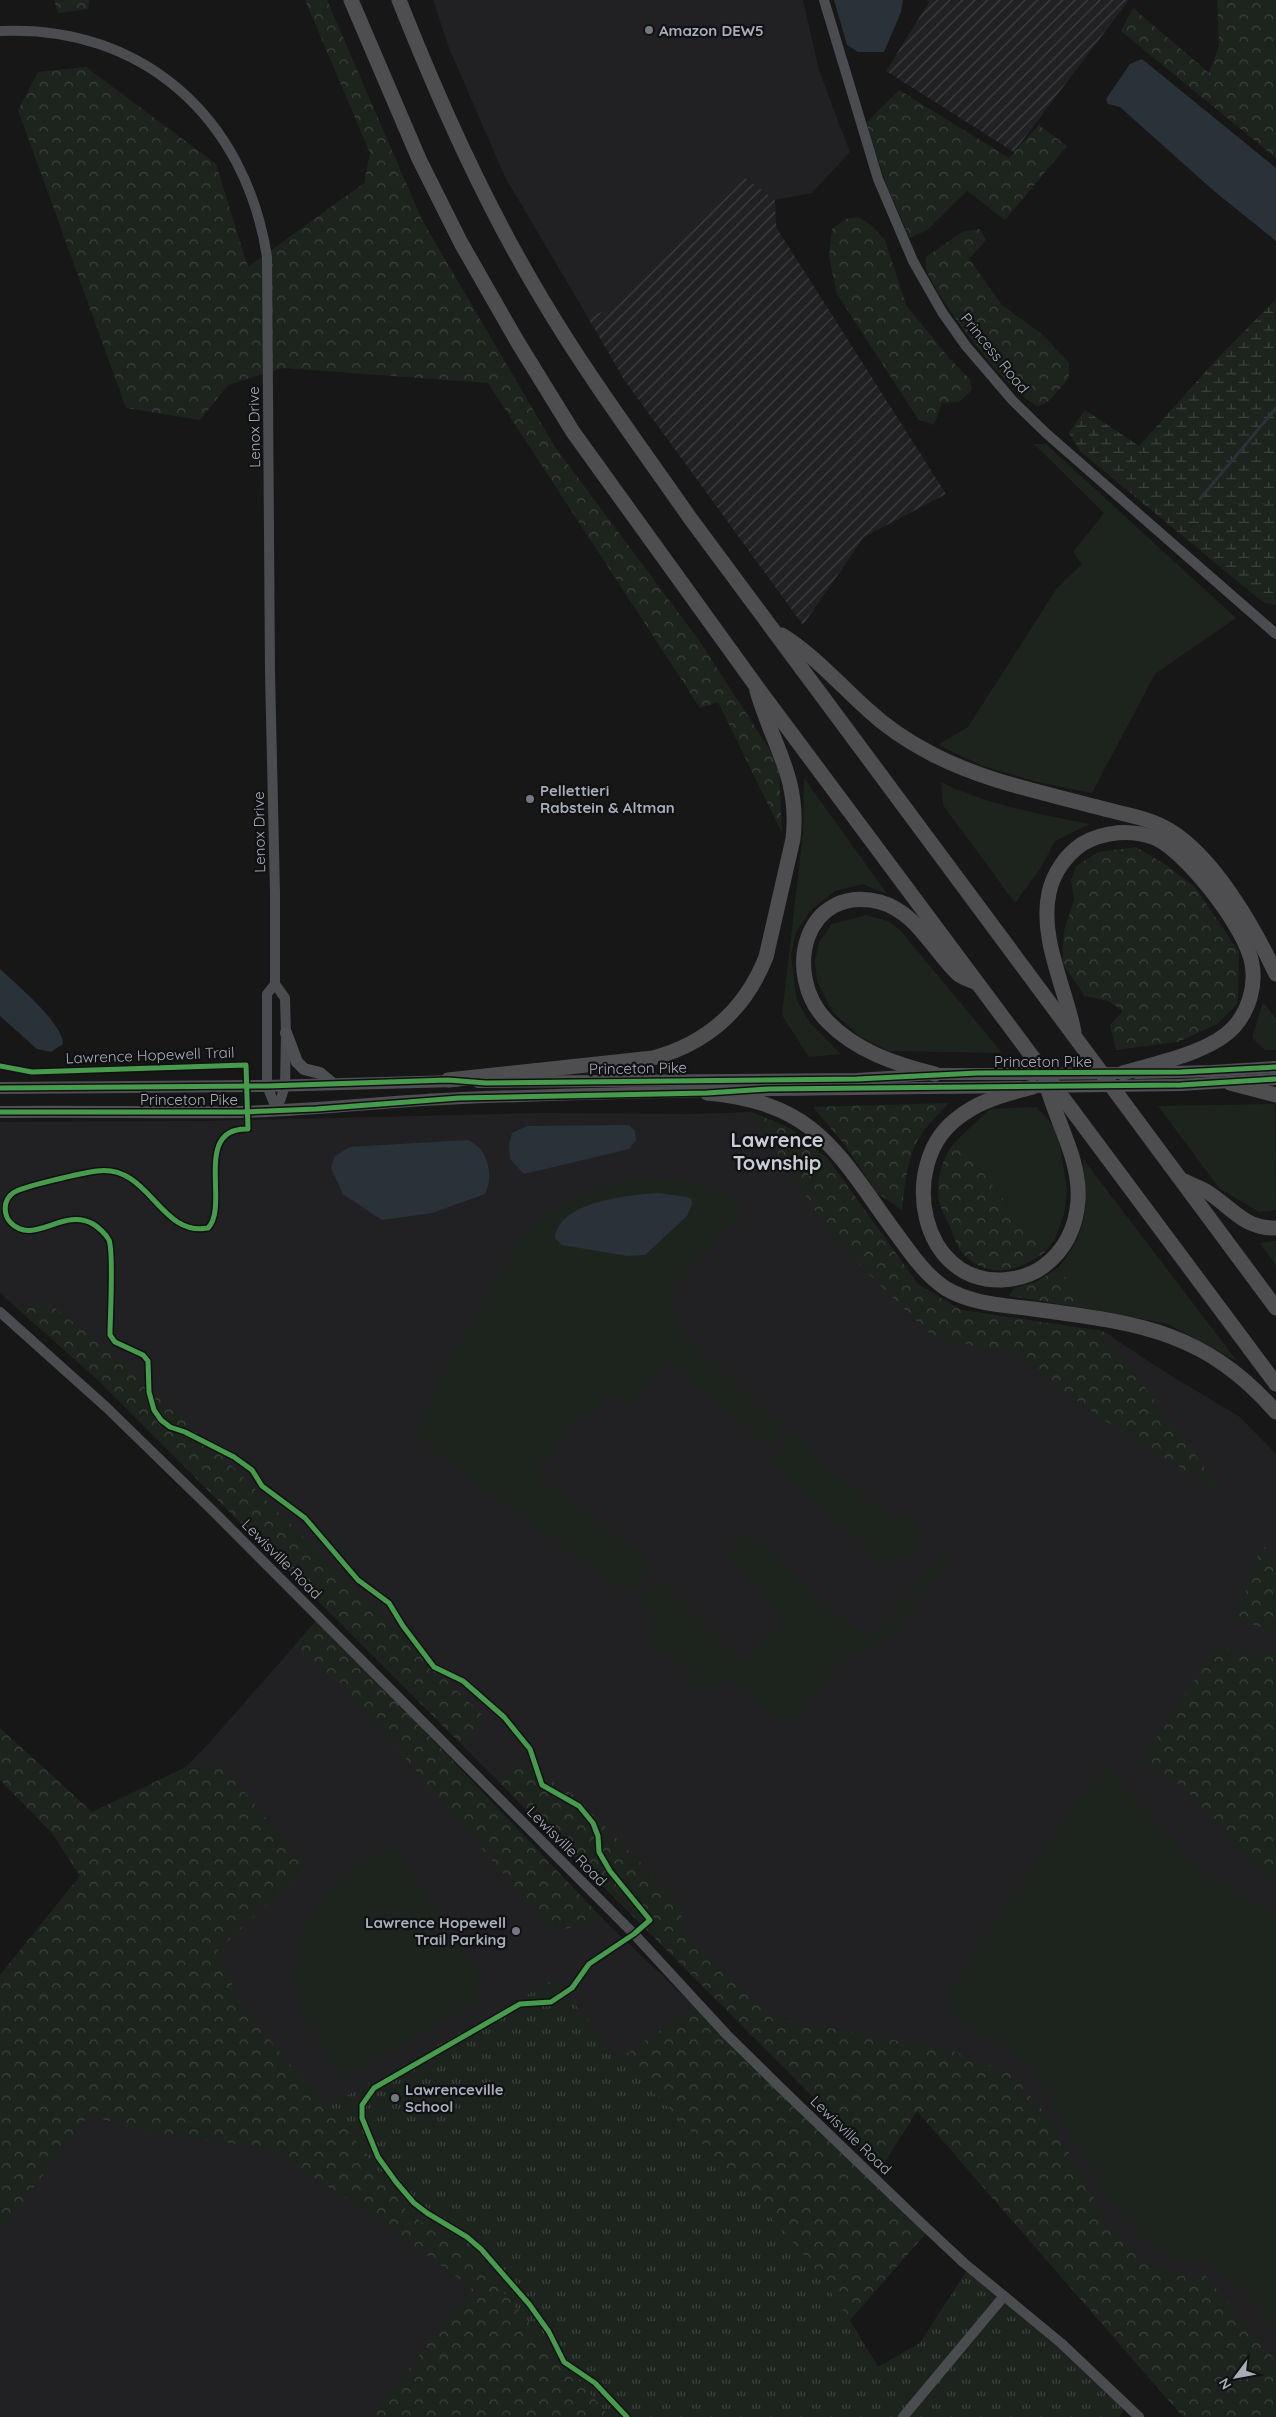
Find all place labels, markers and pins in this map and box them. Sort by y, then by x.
place label: Amazon DEW5 [659,21,764,40]
marker: Amazon DEW5 [643,24,655,36]
place label: Pellettieri Rabstein & Altman [540,781,675,817]
marker: Pellettieri Rabstein & Altman [524,793,536,805]
place label: Lawrence Hopewell Trail Parking [365,1913,506,1949]
marker: Lawrence Hopewell Trail Parking [510,1925,522,1937]
place label: Lawrenceville School [405,2080,504,2116]
marker: Lawrenceville School [389,2092,401,2104]

